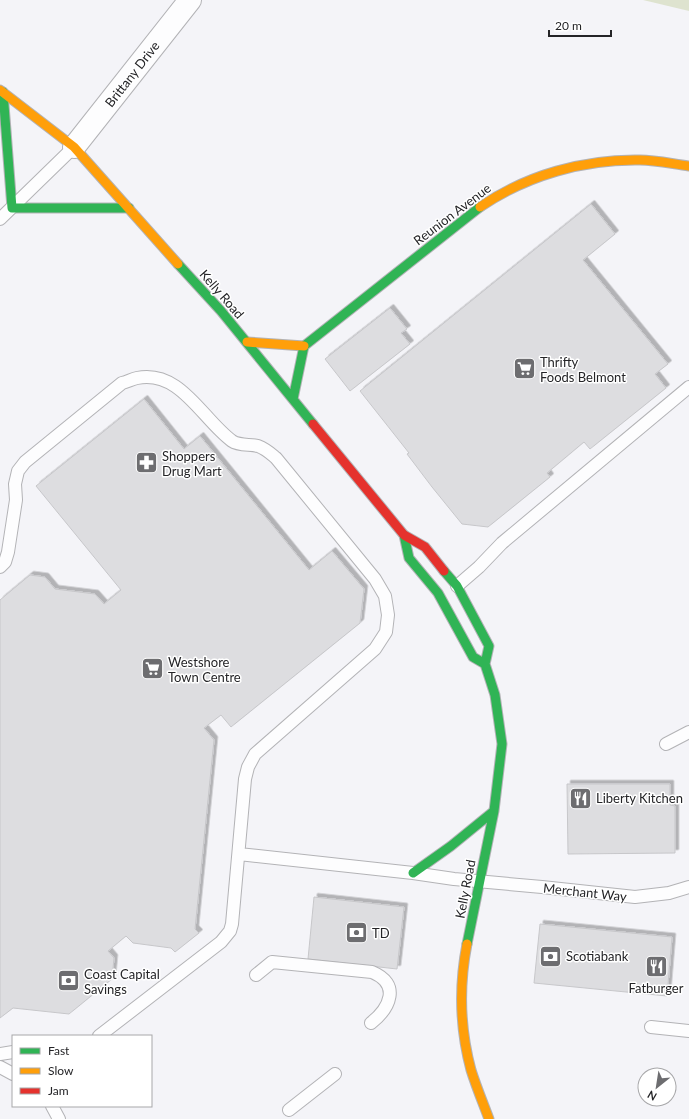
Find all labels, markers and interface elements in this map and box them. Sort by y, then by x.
scale bar [549,12,611,38]
text: 20 m [555,18,582,33]
street label: Brittany Drive [101,38,163,110]
street label: Reunion Avenue [410,180,494,248]
street label: Kelly Road [196,266,248,322]
place label: Thrifty Foods Belmont [540,354,626,385]
supermarket icon: Thrifty Foods Belmont [511,356,537,382]
place label: Shoppers Drug Mart [162,448,222,479]
pharmacy icon: Shoppers Drug Mart [133,450,159,476]
place label: Westshore Town Centre [168,654,241,685]
supermarket icon: Westshore Town Centre [139,656,165,682]
restaurant icon: Liberty Kitchen [567,785,593,811]
place label: Liberty Kitchen [596,790,683,806]
street label: Kelly Road [451,858,479,920]
street label: Merchant Way [542,880,628,904]
bank icon: TD [343,920,369,946]
place label: TD [372,925,390,941]
bank icon: Scotiabank [538,943,564,969]
place label: Scotiabank [566,948,629,964]
restaurant icon: Fatburger [643,953,669,979]
place label: Coast Capital Savings [84,966,160,997]
bank icon: Coast Capital Savings [55,968,81,994]
place label: Fatburger [629,980,684,996]
legend [12,1035,152,1107]
text: Fast [48,1043,70,1058]
text: Slow [48,1063,74,1078]
north arrow [637,1067,677,1107]
text: Jam [48,1083,69,1098]
text: N [645,1088,659,1104]

